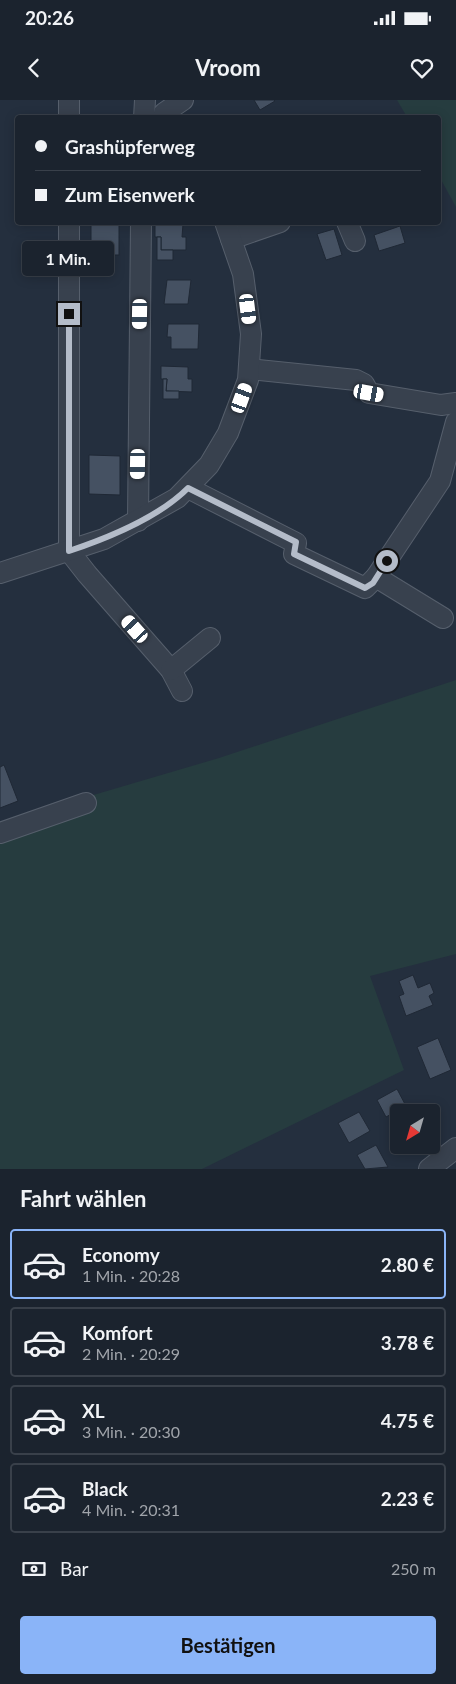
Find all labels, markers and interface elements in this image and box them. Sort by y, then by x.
text: 20:26 [25,6,74,29]
icon: back [20,54,48,82]
text: Vroom [195,54,261,81]
icon: heart [408,54,436,82]
text: Grashüpferweg [65,135,195,158]
text: Zum Eisenwerk [65,183,195,206]
callout: 1 Min. [23,242,115,276]
text: 1 Min. [45,249,91,268]
car [238,293,257,325]
car [132,299,147,329]
route end [58,303,80,325]
car [229,381,254,415]
car [352,383,385,403]
car [130,449,145,479]
route start [376,550,398,572]
car [119,613,150,645]
north arrow [390,1104,440,1154]
map controls [390,1104,440,1154]
text: Fahrt wählen [20,1185,147,1212]
icon: car [22,1242,67,1287]
text: Economy [82,1243,160,1266]
text: 2.80 € [381,1253,434,1276]
text: 1 Min. · 20:28 [82,1266,180,1285]
icon: car [22,1320,67,1365]
text: Komfort [82,1321,153,1344]
text: 3.78 € [381,1331,434,1354]
text: 2 Min. · 20:29 [82,1344,180,1363]
icon: car [22,1398,67,1443]
text: XL [82,1399,105,1422]
text: 4.75 € [381,1409,434,1432]
text: 3 Min. · 20:30 [82,1422,180,1441]
icon: car [22,1476,67,1521]
text: Black [82,1477,128,1500]
text: 2.23 € [381,1487,434,1510]
text: 4 Min. · 20:31 [82,1500,180,1519]
icon: cash [20,1555,48,1583]
text: Bar [60,1557,89,1580]
text: 250 m [391,1559,436,1578]
button: Bestätigen [20,1616,436,1674]

